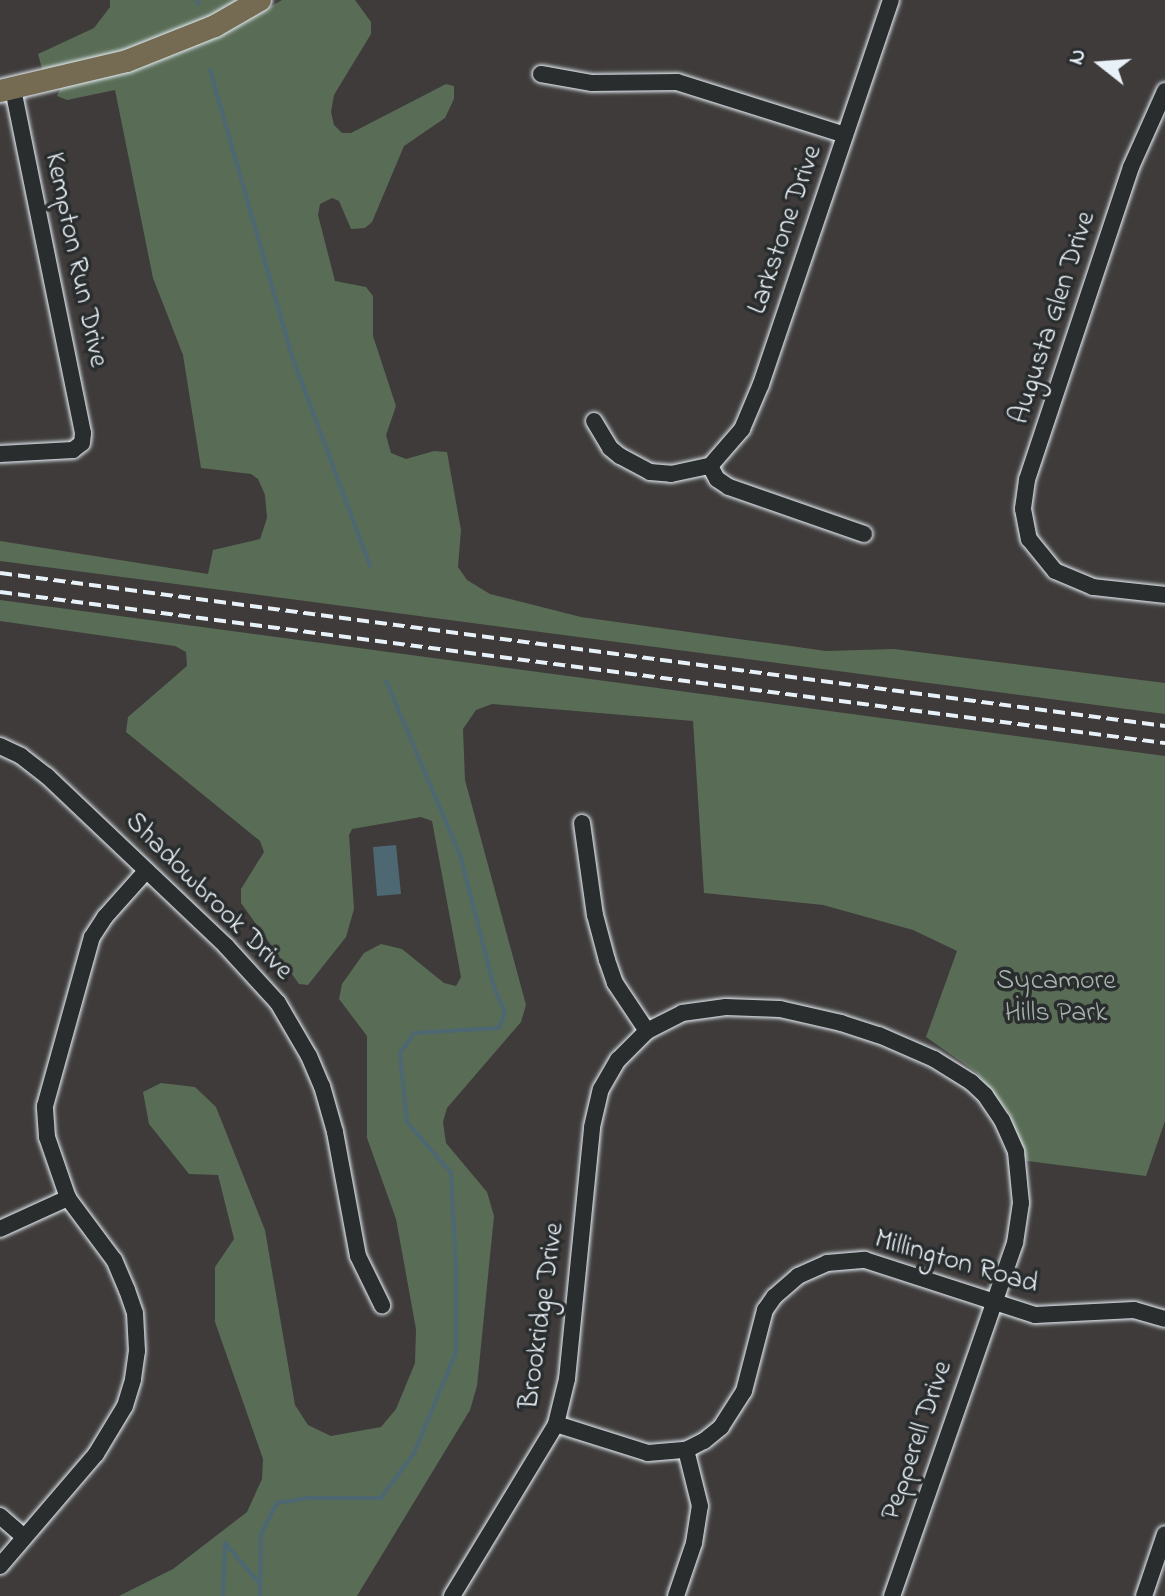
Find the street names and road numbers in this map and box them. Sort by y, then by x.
street label: Larkstone Drive [741,141,831,319]
street label: Kempton Run Drive [36,150,114,370]
street label: Augusta Glen Drive [1004,207,1104,429]
street label: Shadowbrook Drive [117,806,299,988]
street label: Brookridge Drive [513,1221,573,1411]
street label: Millington Road [870,1224,1042,1302]
street label: Pepperell Drive [875,1357,961,1525]

